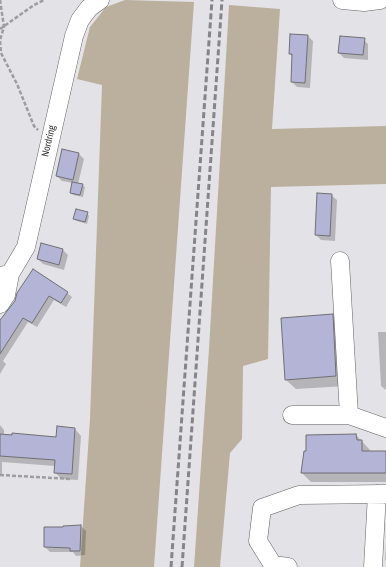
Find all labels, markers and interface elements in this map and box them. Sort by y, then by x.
street label: Nordring [40,124,58,158]

